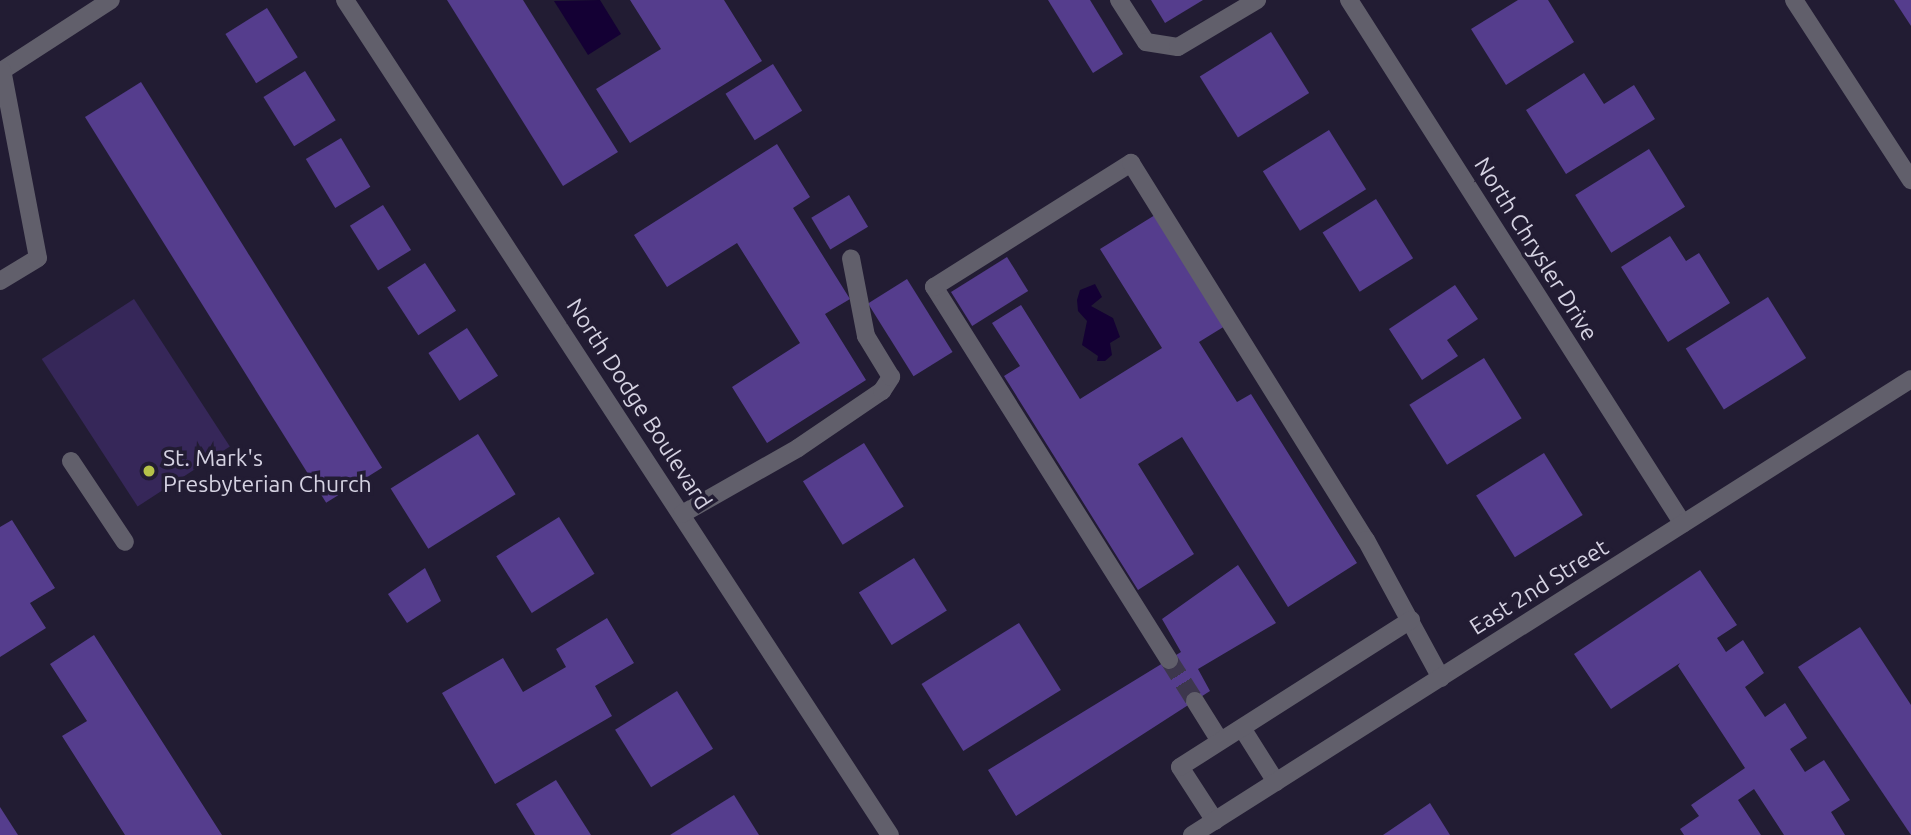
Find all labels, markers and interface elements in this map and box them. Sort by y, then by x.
street label: North Chrysler Drive [1468,152,1604,346]
street label: North Dodge Boulevard [561,294,717,514]
place label: St. Mark's Presbyterian Church [163,444,372,498]
marker: St. Mark's Presbyterian Church [141,463,157,479]
street label: East 2nd Street [1465,533,1613,641]

